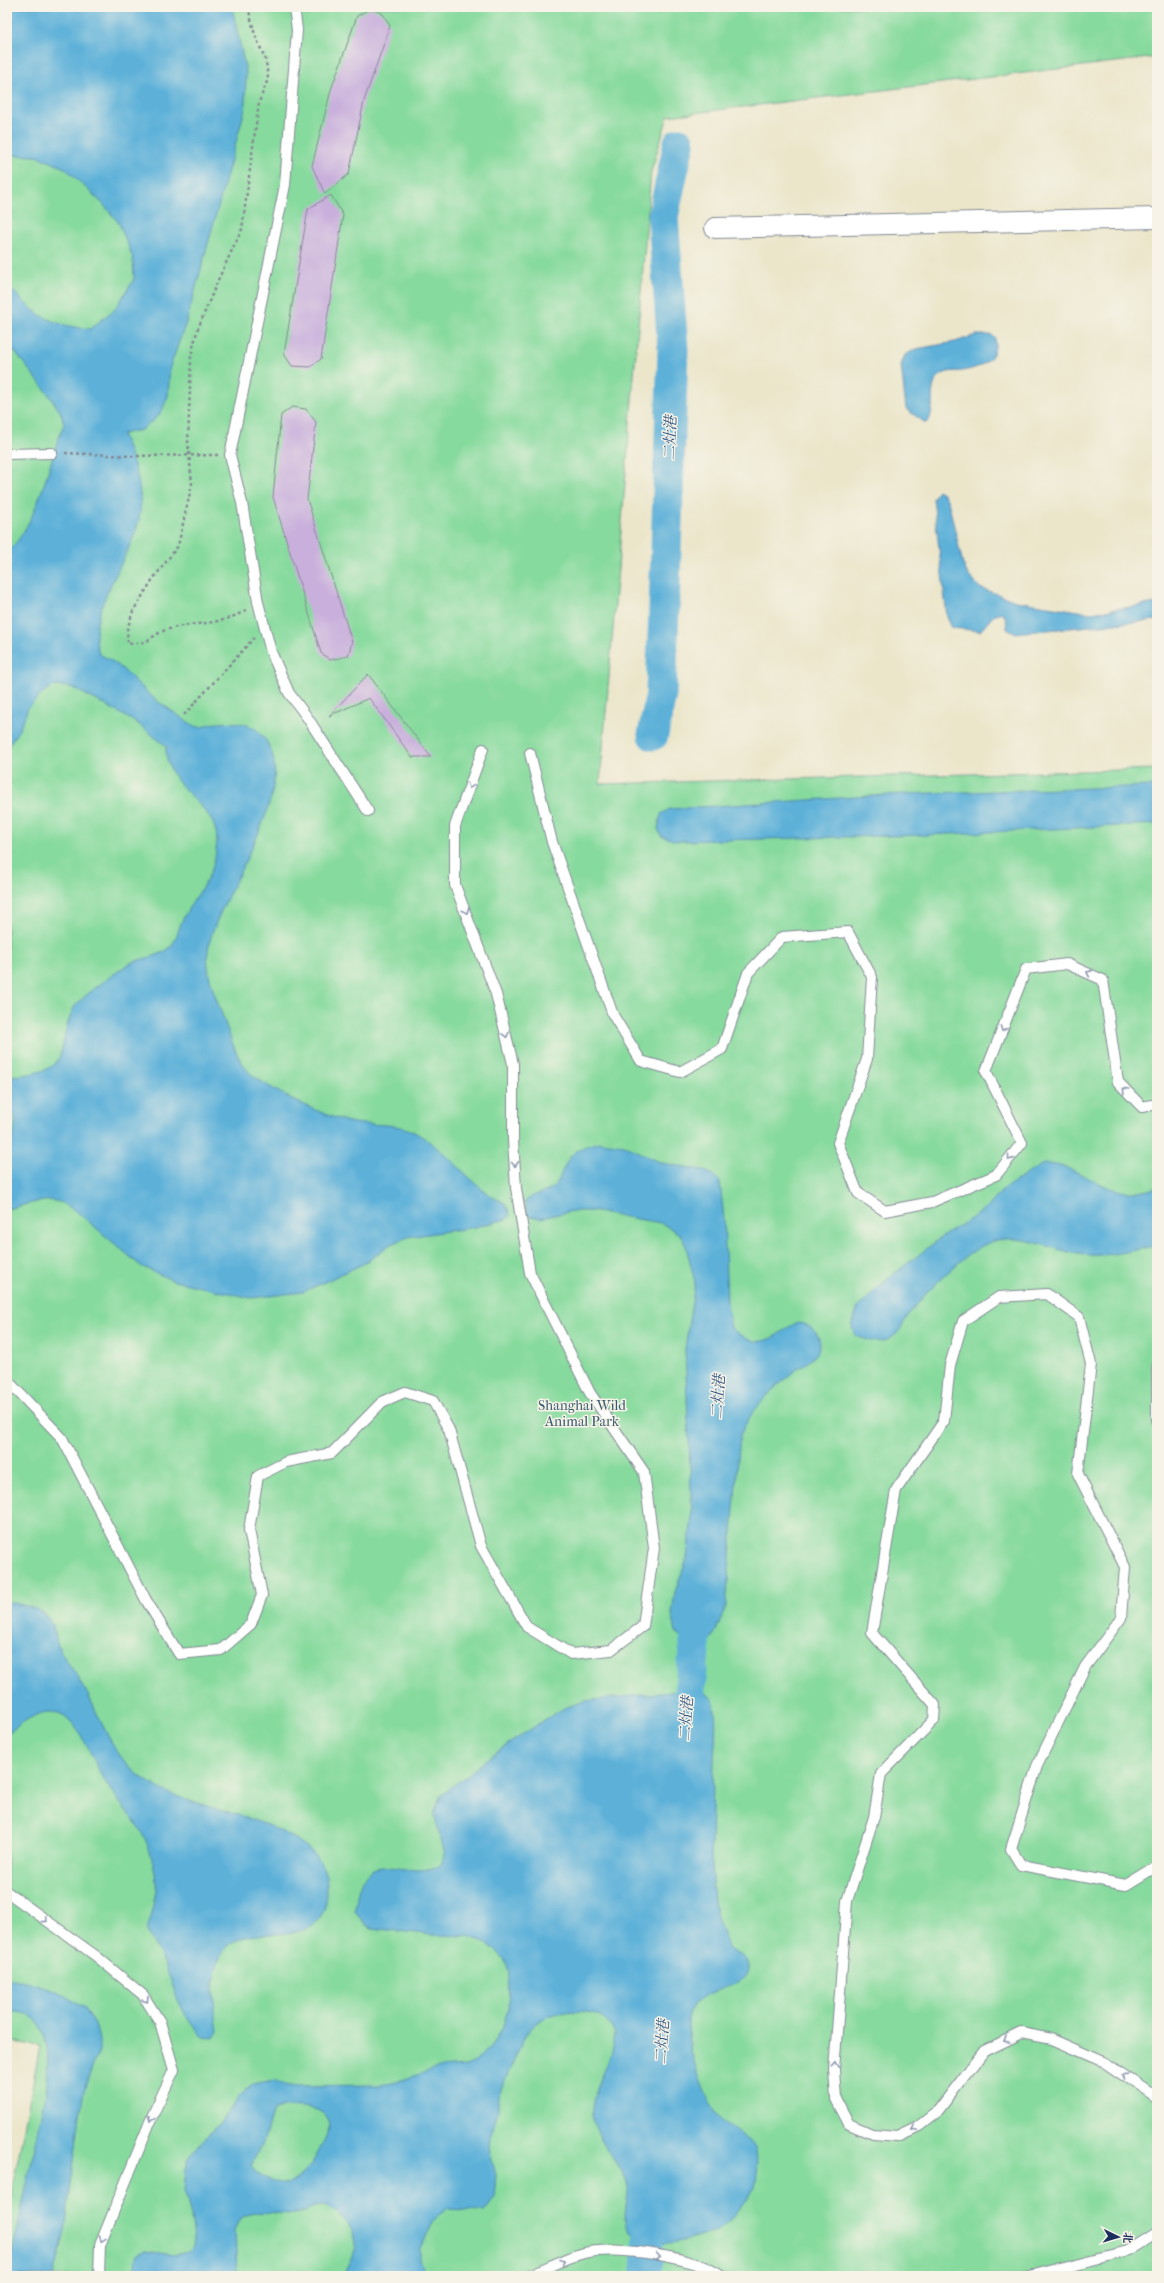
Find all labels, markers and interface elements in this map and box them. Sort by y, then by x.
water label: 二灶港 [660,413,680,461]
one-way arrow [466,782,474,789]
one-way arrow [461,908,469,915]
one-way arrow [1086,970,1093,978]
one-way arrow [999,1026,1007,1033]
one-way arrow [501,1032,509,1038]
one-way arrow [1123,1087,1130,1095]
one-way arrow [1007,1153,1014,1160]
one-way arrow [510,1161,519,1167]
water label: 二灶港 [708,1372,728,1420]
park label: Shanghai Wild Animal Park [538,1397,626,1430]
water label: 二灶港 [675,1694,697,1742]
one-way arrow [41,1915,48,1922]
one-way arrow [142,1996,149,2003]
water label: 二灶港 [651,2017,673,2065]
one-way arrow [1003,2035,1010,2043]
one-way arrow [830,2062,839,2068]
one-way arrow [1122,2073,1129,2081]
one-way arrow [148,2114,156,2122]
one-way arrow [910,2123,918,2131]
north arrow [1098,2217,1138,2257]
text: 北 [1121,2232,1134,2244]
one-way arrow [98,2236,107,2243]
one-way arrow [654,2252,661,2260]
one-way arrow [559,2258,566,2266]

